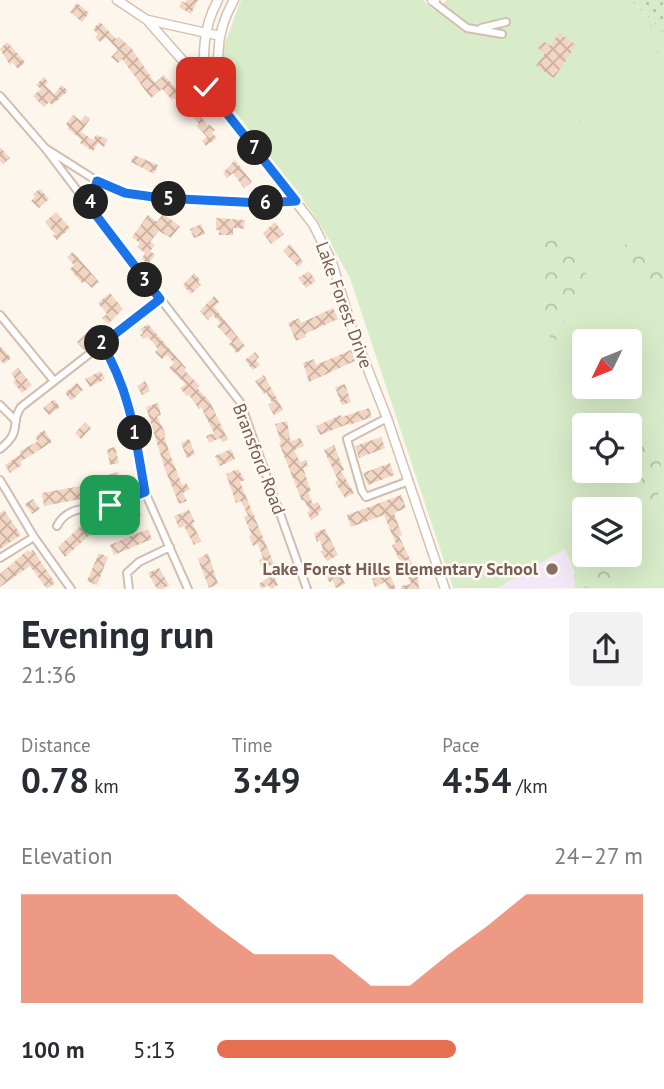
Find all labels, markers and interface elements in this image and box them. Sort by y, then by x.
pin [176,57,236,117]
icon: check [187,68,225,106]
pin: 7 [238,130,272,166]
text: 7 [249,135,260,159]
pin: 5 [152,182,186,216]
pin: 4 [74,184,108,220]
text: 5 [163,186,174,210]
pin: 6 [248,186,284,220]
text: 4 [85,189,96,213]
text: 6 [260,190,271,214]
street label: Lake Forest Drive [311,238,378,371]
pin: 3 [128,262,162,298]
text: 3 [139,267,150,291]
pin: 2 [84,326,119,360]
north arrow [572,329,642,399]
map controls [572,329,642,567]
text: 2 [96,330,107,354]
street label: Bransford Road [228,400,291,518]
button: locate [572,413,642,483]
pin: 1 [118,416,152,450]
text: 1 [129,420,140,444]
pin [80,475,140,535]
icon: arrive [91,486,129,524]
button: layers [572,497,642,567]
place label: Lake Forest Hills Elementary School [262,557,539,580]
marker: Lake Forest Hills Elementary School [544,561,560,577]
text: Evening run [21,609,214,658]
button: share [569,612,643,686]
text: 21:36 [21,660,76,689]
text: Distance [21,733,91,757]
text: Time [232,733,272,757]
text: Pace [442,733,480,757]
text: 0.78 [21,757,89,803]
text: 3:49 [232,757,301,803]
text: 4:54 [442,757,511,803]
text: km [89,774,119,798]
text: /km [511,774,548,798]
text: Elevation [21,841,113,870]
text: 24–27 m [554,841,643,870]
text: 100 m [21,1035,84,1064]
text: 5:13 [133,1035,176,1064]

